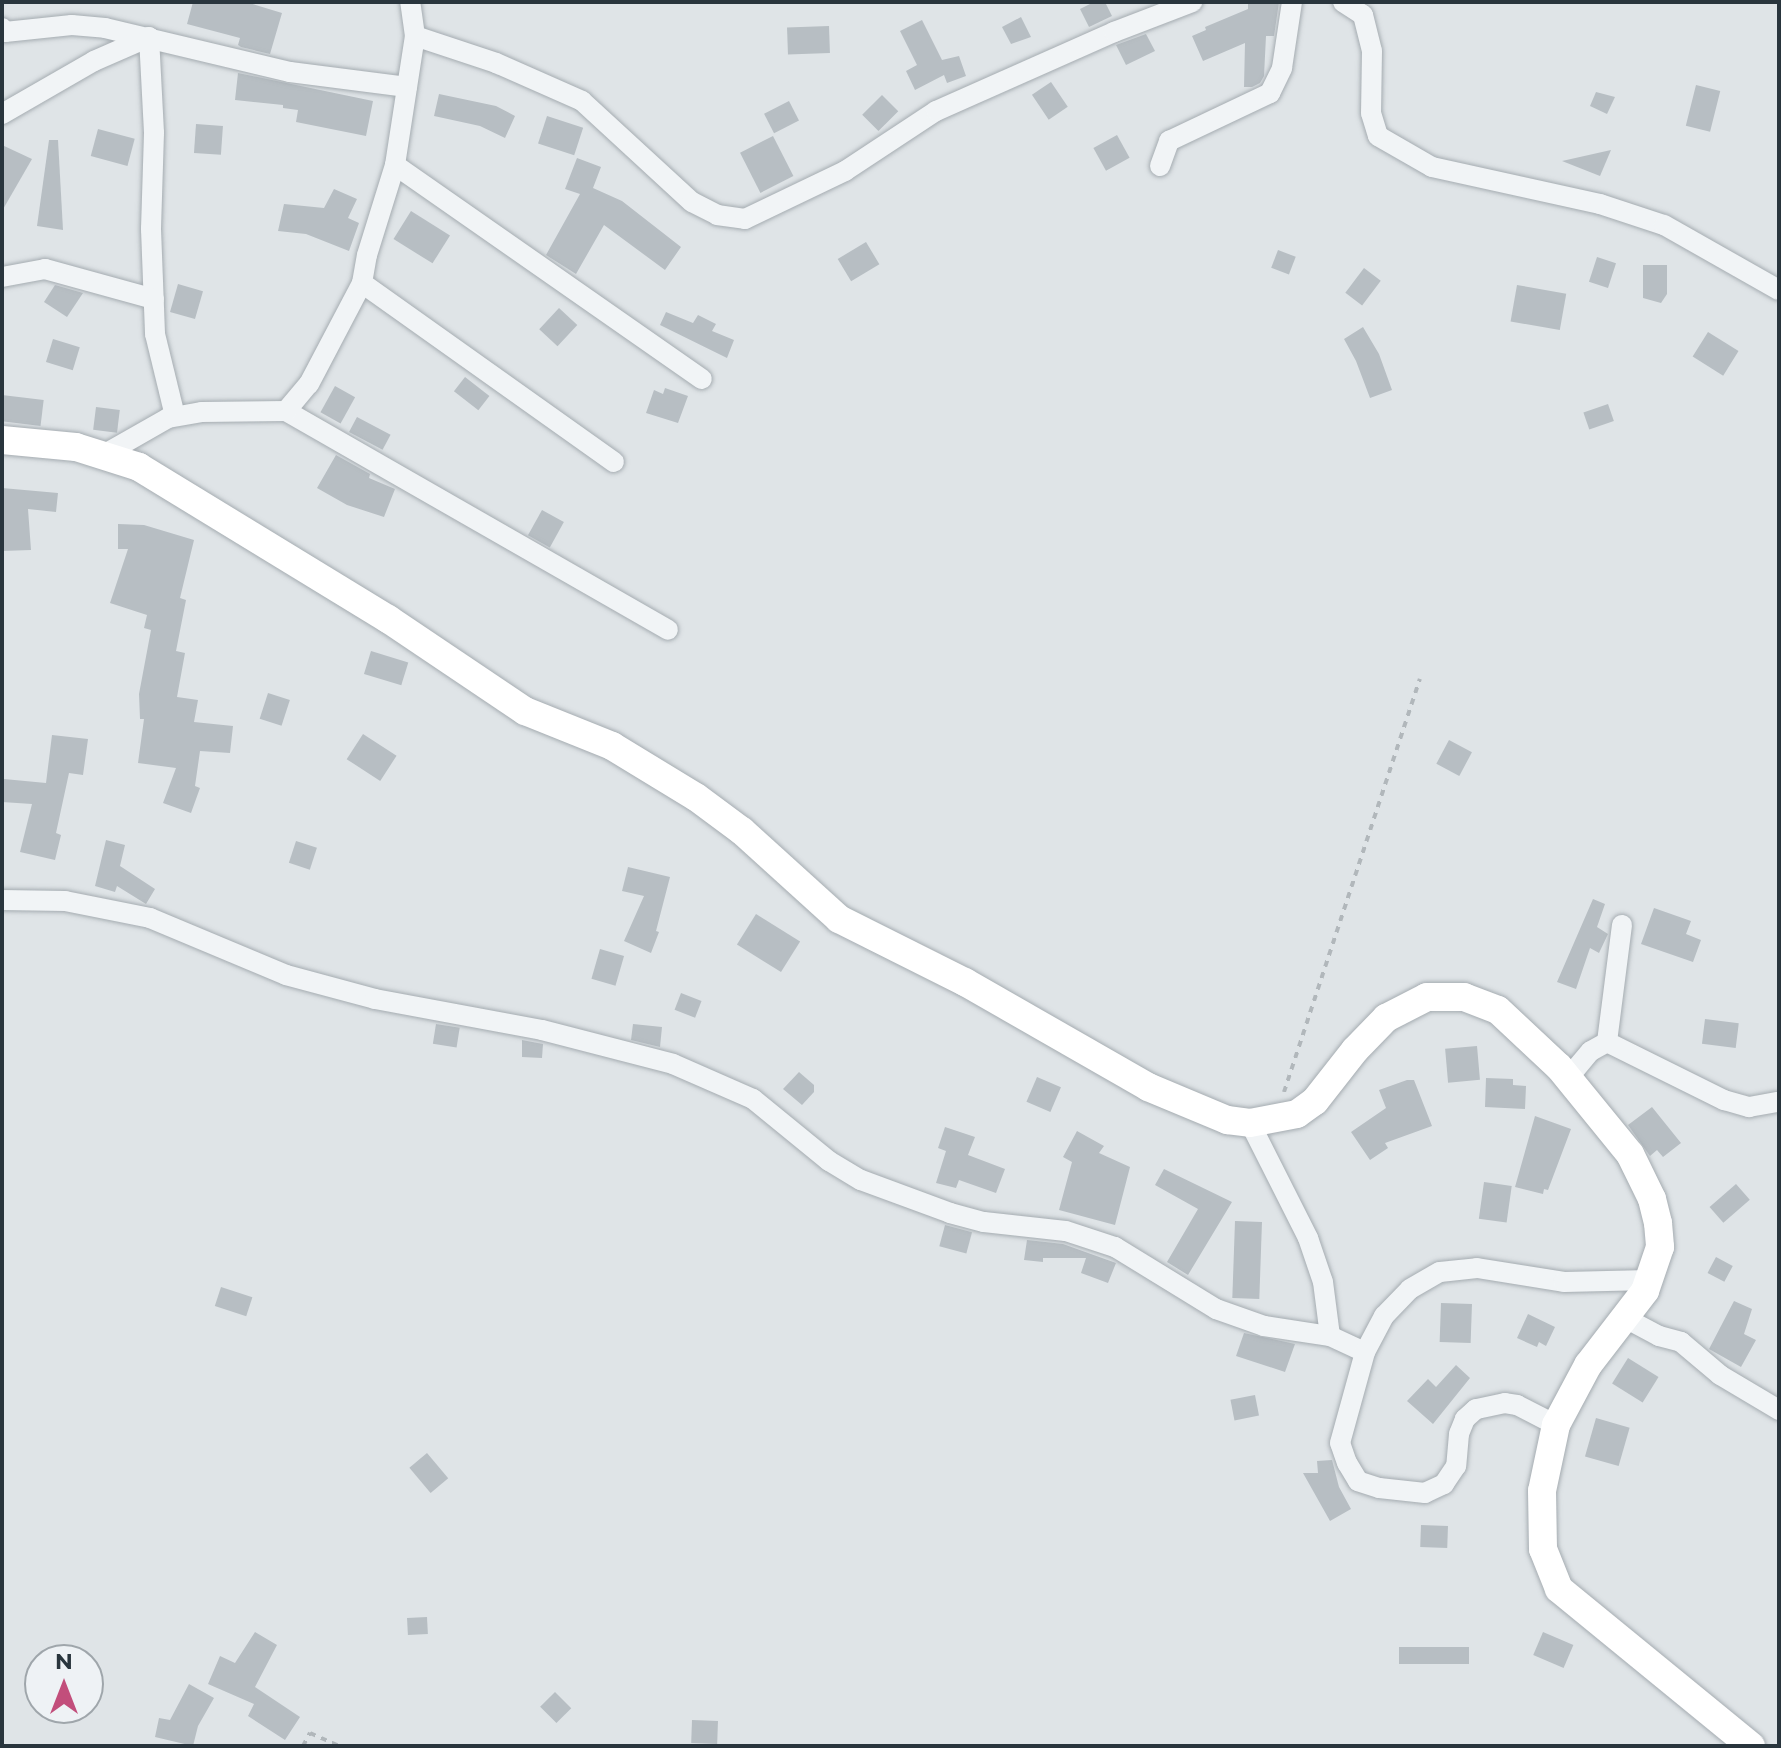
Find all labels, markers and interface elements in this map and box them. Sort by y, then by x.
north arrow [24,1644,104,1724]
text: N [55,1648,73,1675]

